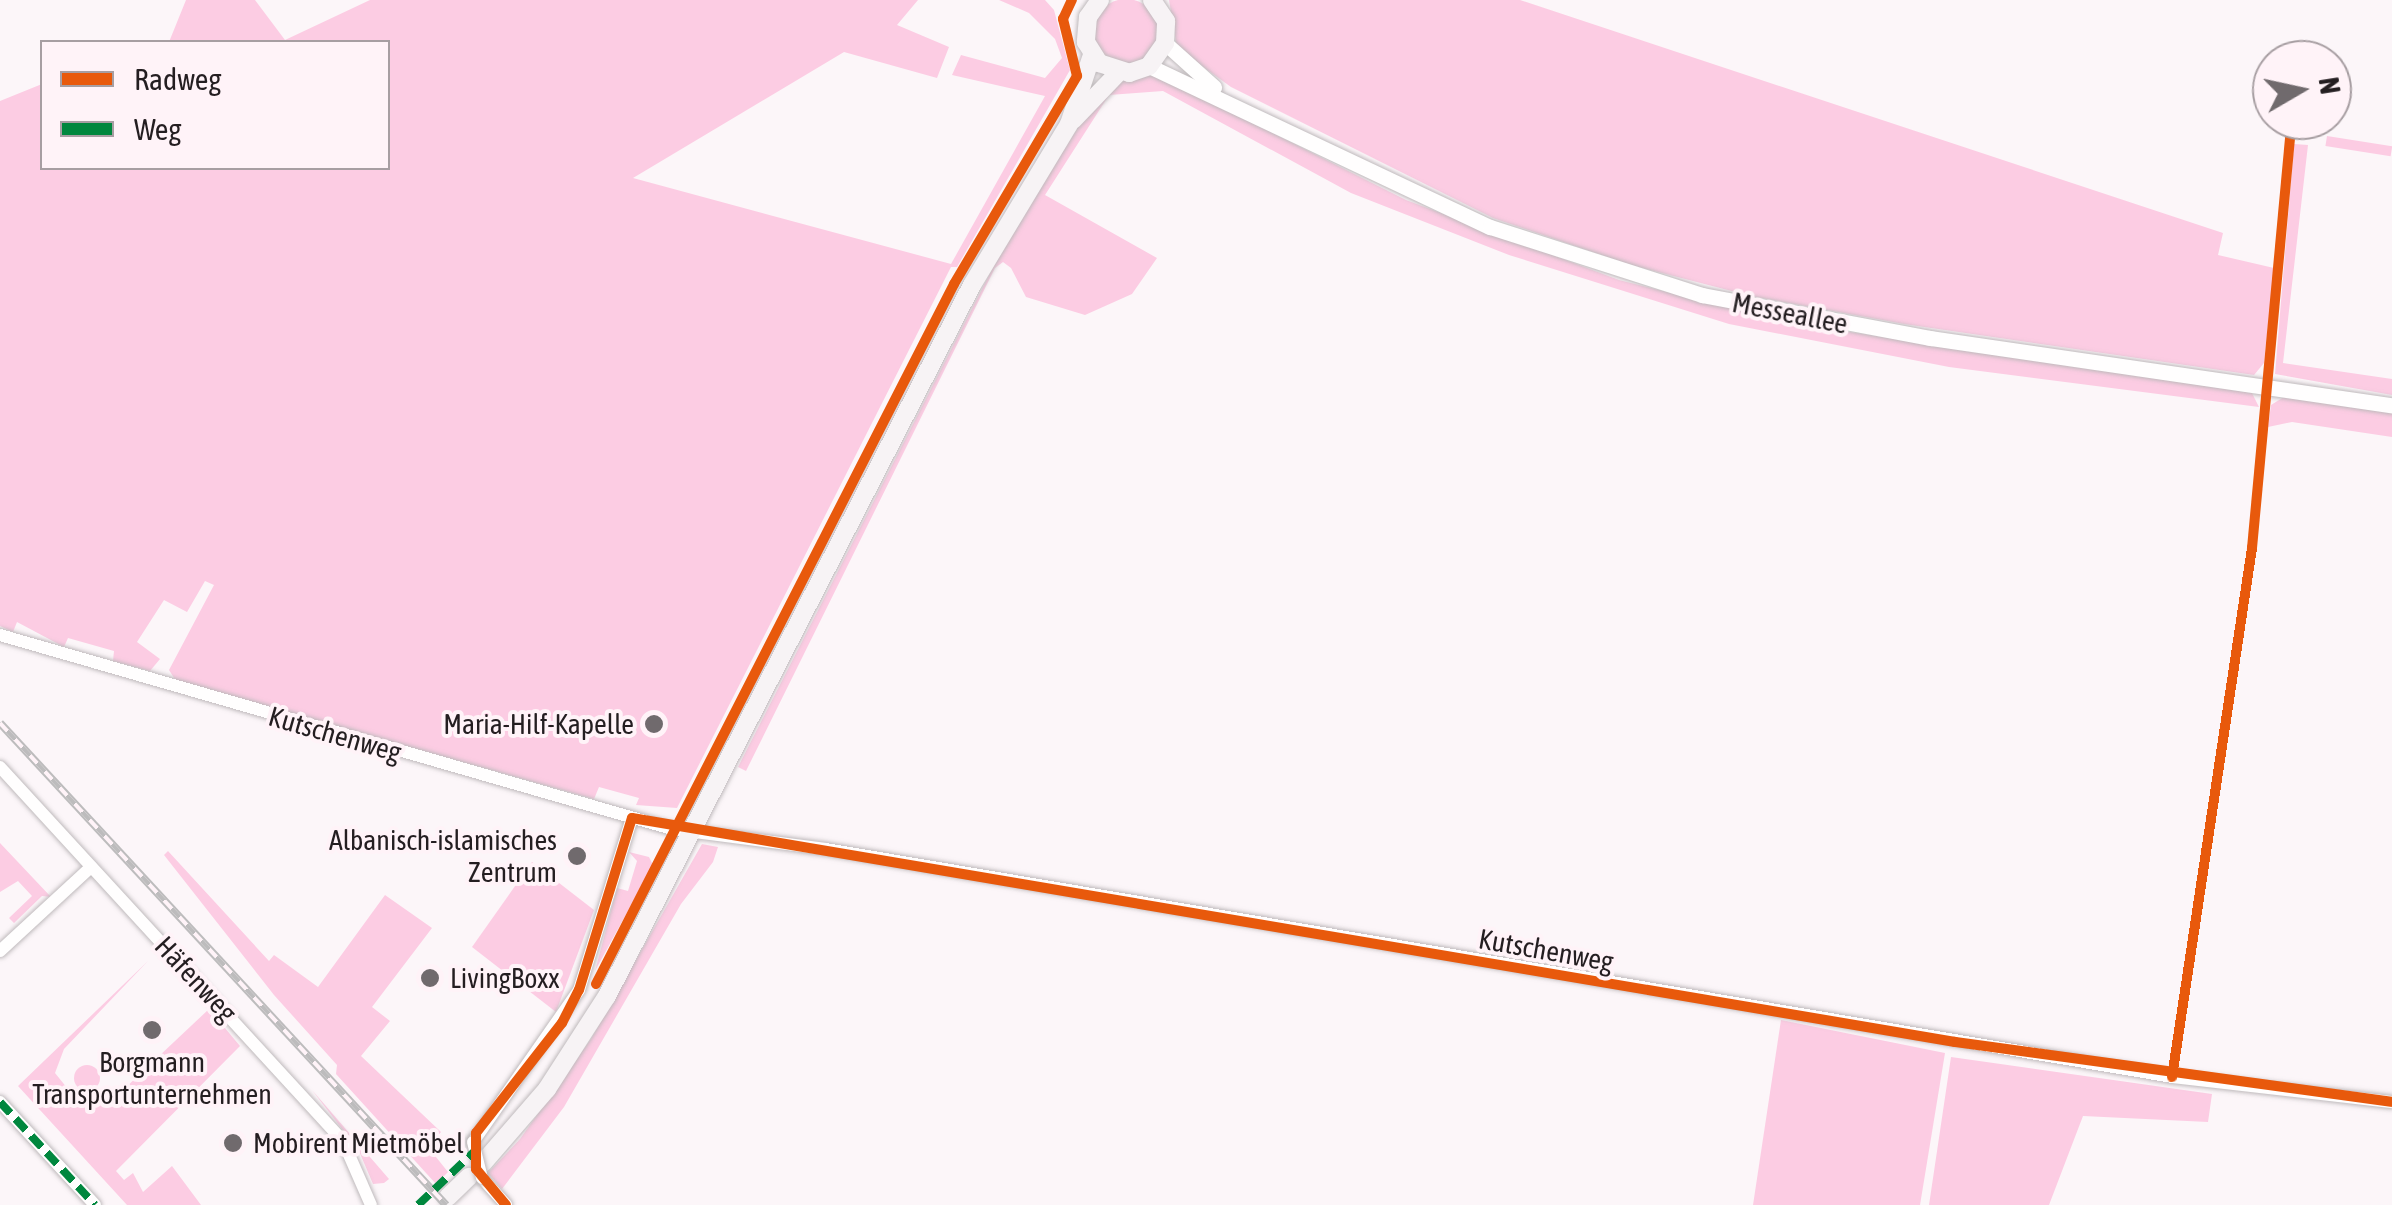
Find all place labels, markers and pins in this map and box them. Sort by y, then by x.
place label: Maria-Hilf-Kapelle [443,707,634,741]
marker: Maria-Hilf-Kapelle [643,713,665,735]
place label: Albanisch-islamisches Zentrum [329,823,557,889]
marker: Albanisch-islamisches Zentrum [566,845,588,867]
place label: LivingBoxx [450,961,560,995]
marker: LivingBoxx [419,967,441,989]
marker: Borgmann Transportunternehmen [141,1019,163,1041]
place label: Borgmann Transportunternehmen [32,1045,272,1111]
place label: Mobirent Mietmöbel [253,1126,464,1160]
marker: Mobirent Mietmöbel [222,1132,244,1154]

